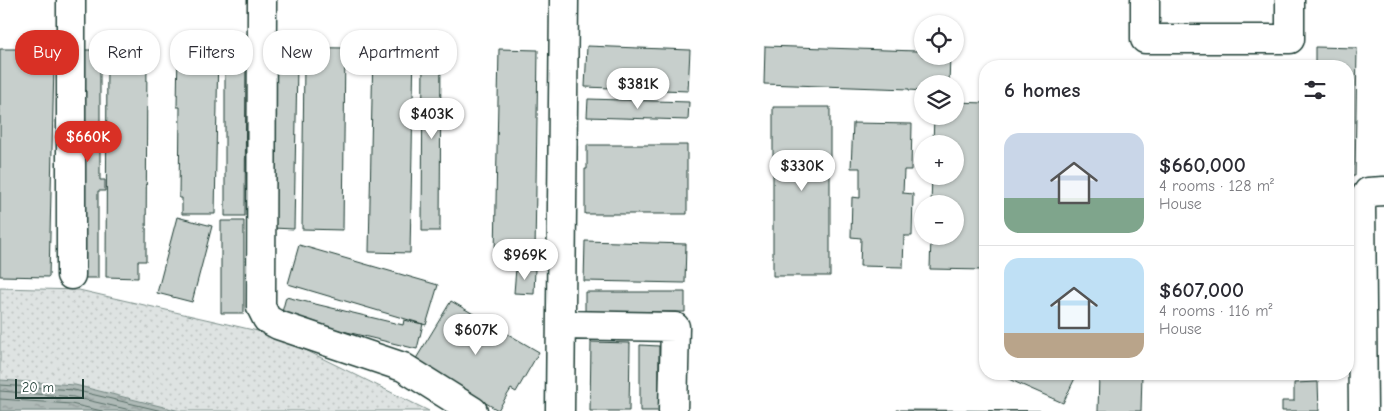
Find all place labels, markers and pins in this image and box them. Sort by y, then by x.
pin: $381K [603,68,673,110]
pin: $403K [397,98,467,140]
pin: $660K [53,120,123,163]
pin: $330K [767,150,837,192]
pin: $969K [490,238,560,281]
pin: $607K [441,314,511,356]

